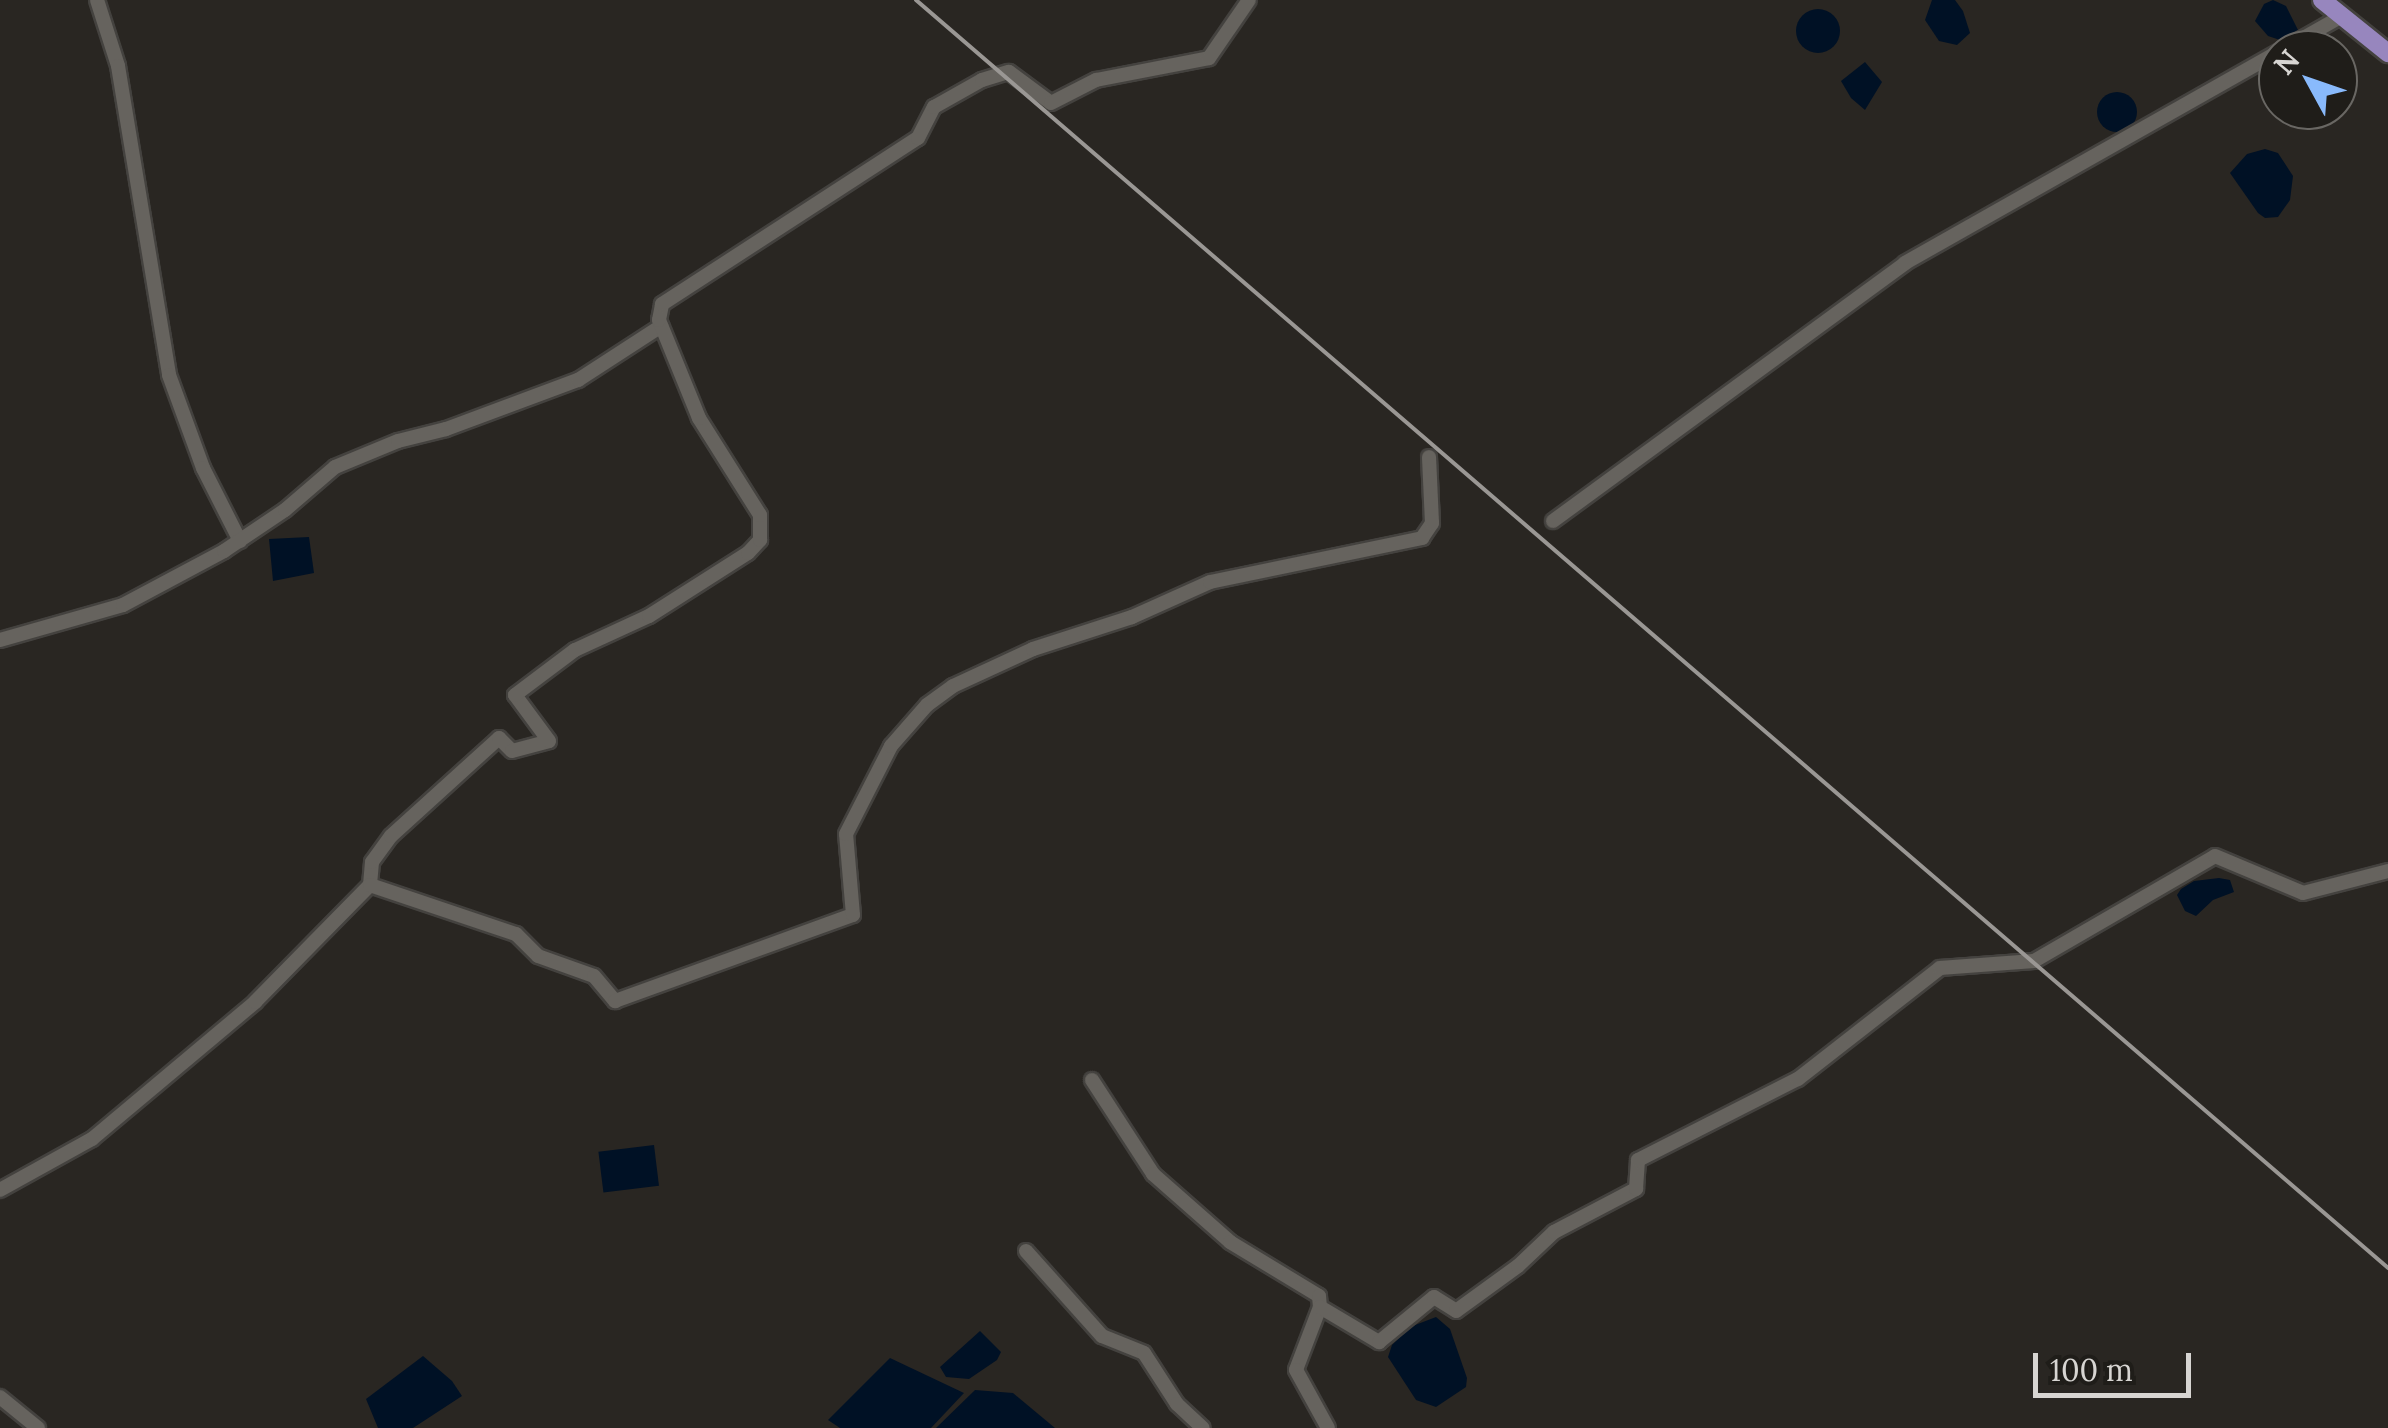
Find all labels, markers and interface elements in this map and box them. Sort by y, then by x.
north arrow [2258,30,2358,130]
text: N [2266,42,2307,82]
scale bar [2038,1333,2196,1395]
text: 100 m [2050,1351,2133,1389]

